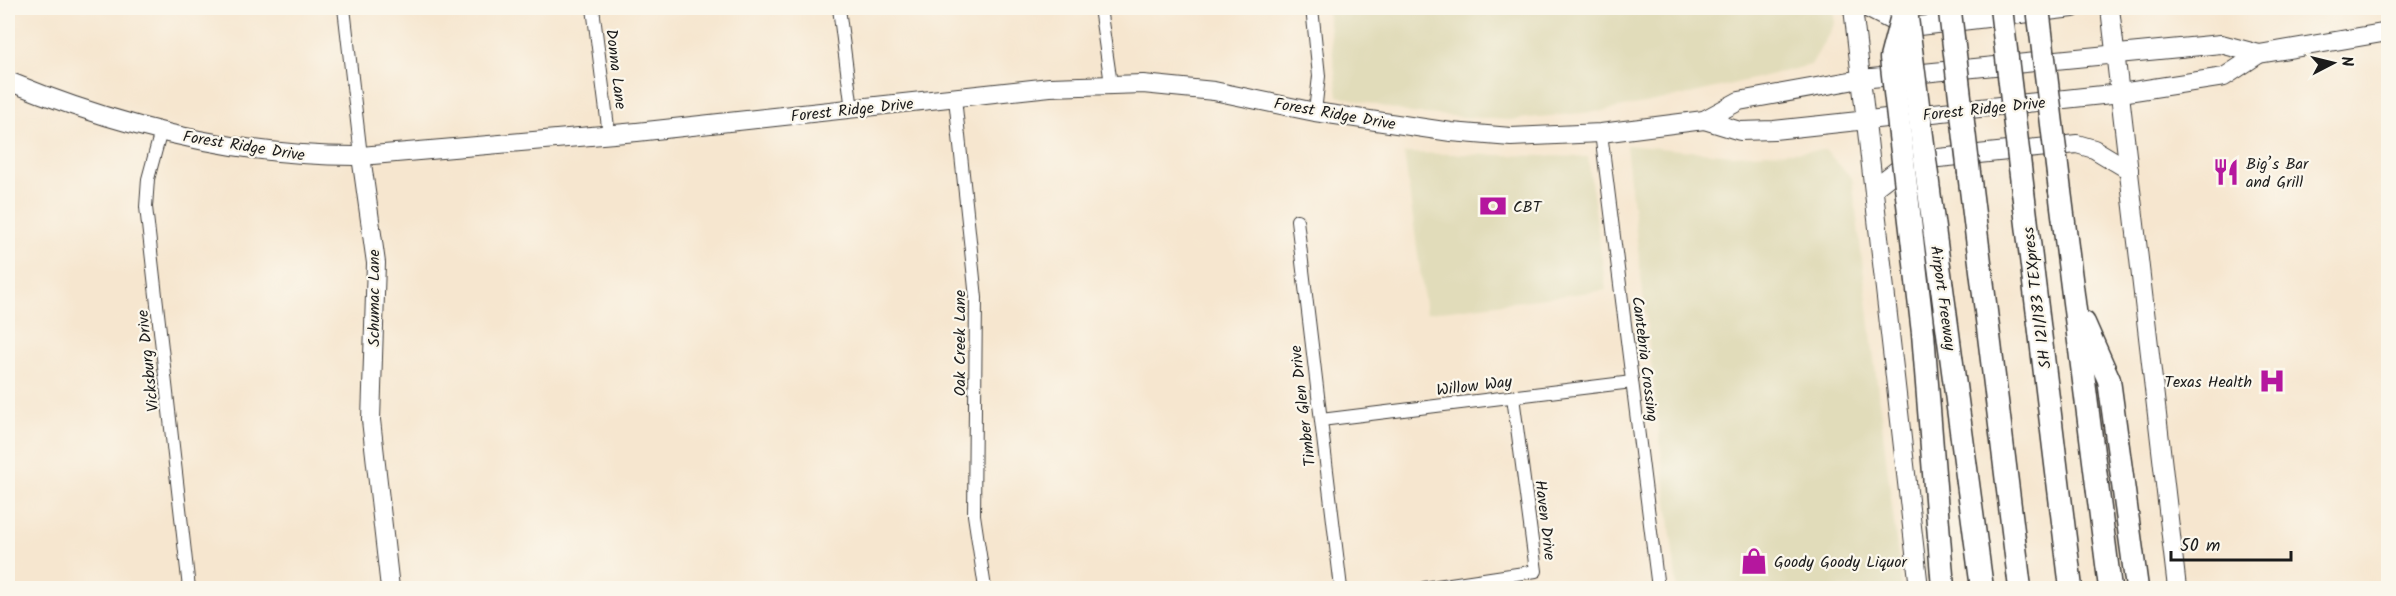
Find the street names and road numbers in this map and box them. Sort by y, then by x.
street label: Donna Lane [598,28,633,111]
street label: Forest Ridge Drive [1272,91,1398,137]
street label: Forest Ridge Drive [1922,91,2047,128]
street label: Forest Ridge Drive [790,92,915,129]
street label: Forest Ridge Drive [181,124,307,168]
street label: SH 121/183 TEXpress [2016,225,2059,370]
street label: Airport Freeway [1923,244,1962,353]
street label: Schumac Lane [362,249,387,347]
street label: Oak Creek Lane [948,290,973,396]
street label: Cantebria Crossing [1624,295,1665,423]
street label: Vicksburg Drive [131,309,166,413]
street label: Timber Glen Drive [1284,344,1323,468]
street label: Willow Way [1435,369,1514,404]
street label: Haven Drive [1527,479,1562,562]

